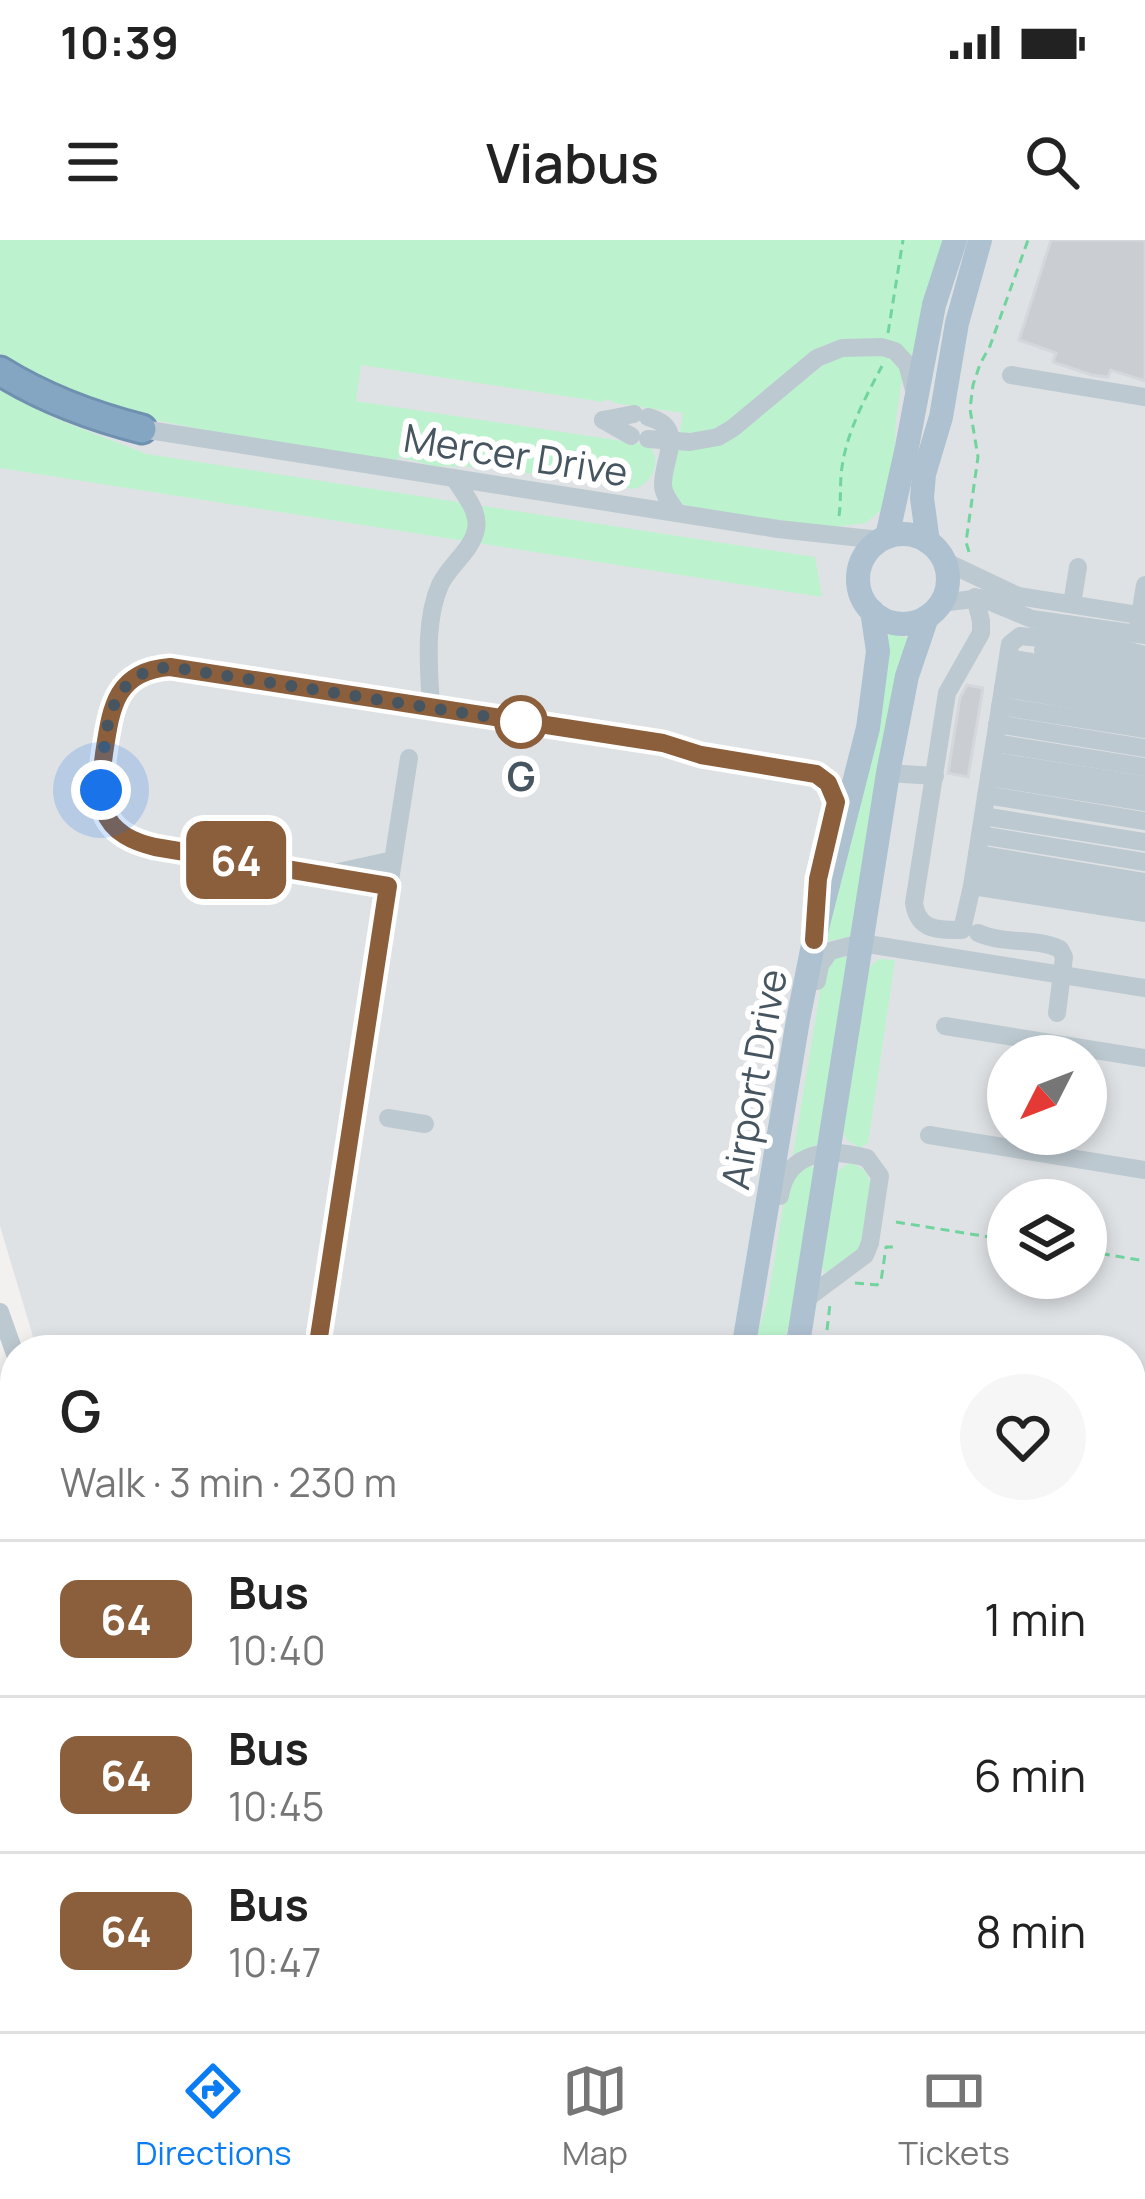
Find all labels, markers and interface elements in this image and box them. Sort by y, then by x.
text: 10:39 [60,11,179,73]
text: Viabus [486,125,659,199]
icon: menu [60,129,126,195]
icon: search [1019,129,1085,195]
street label: Mercer Drive [400,410,632,498]
marker: G [496,697,546,747]
place label: G [507,749,535,803]
your location [71,760,131,820]
line badge: 64 [182,821,290,899]
text: 64 [210,831,262,889]
street label: Airport Drive [707,965,799,1193]
north arrow [987,1035,1107,1155]
map controls [987,1035,1107,1299]
button: layers [987,1179,1107,1299]
text: G [60,1371,101,1449]
button: heart [960,1374,1086,1500]
text: Walk · 3 min · 230 m [60,1455,397,1509]
text: Bus [228,1561,309,1623]
text: 1 min [984,1588,1086,1650]
text: 64 [100,1590,152,1648]
text: 10:40 [228,1623,325,1677]
text: Bus [228,1717,309,1779]
text: 6 min [974,1744,1086,1806]
text: 64 [100,1746,152,1804]
text: 10:45 [228,1779,324,1833]
text: Bus [228,1873,309,1935]
text: 8 min [975,1900,1086,1962]
text: 64 [100,1902,152,1960]
text: 10:47 [228,1935,321,1989]
tab: Directions [135,2058,292,2175]
tab: Map [562,2058,628,2175]
tab: Tickets [898,2058,1010,2175]

